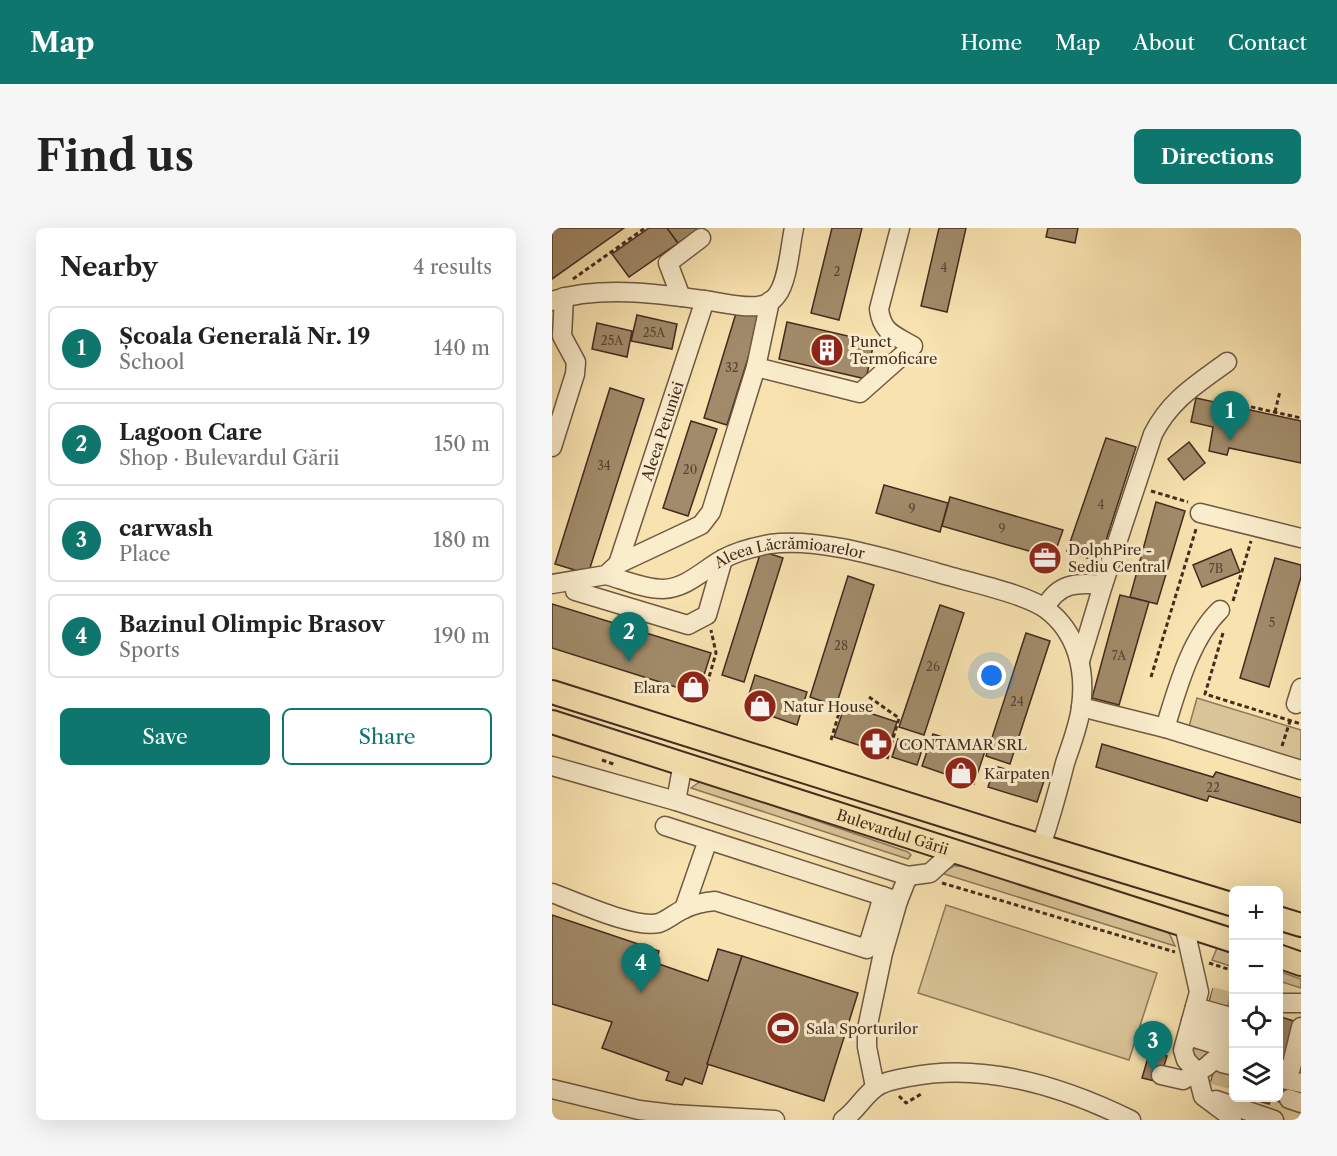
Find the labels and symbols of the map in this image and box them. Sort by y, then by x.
house number: 4 [941,260,948,275]
house number: 2 [834,264,841,279]
house number: 25A [643,325,666,340]
building icon: Punct Termoficare [809,332,845,368]
place label: Punct Termoficare [850,332,937,368]
house number: 25A [601,333,624,348]
house number: 32 [725,360,739,375]
street label: Aleea Petuniei [636,378,687,484]
pin: 1 [1210,392,1250,441]
house number: 34 [597,458,611,473]
house number: 20 [683,462,697,477]
house number: 4 [1098,497,1105,512]
house number: 9 [908,501,916,516]
house number: 9 [998,521,1006,536]
street label: Aleea Lăcrămioarelor [710,533,868,572]
office icon: DolphPire - Sediu Central [1027,540,1063,576]
place label: DolphPire - Sediu Central [1068,540,1166,576]
house number: 7B [1209,561,1223,576]
pin: 2 [610,612,649,662]
house number: 5 [1269,615,1275,630]
house number: 28 [834,638,848,653]
house number: 7A [1112,648,1127,663]
house number: 26 [926,659,940,674]
your location [977,661,1006,690]
shop icon: Elara [675,669,711,705]
place label: Elara [633,678,670,697]
shop icon: Natur House [742,688,778,724]
house number: 24 [1010,694,1024,709]
place label: Natur House [783,697,873,716]
pharmacy icon: CONTAMAR SRL [858,726,894,762]
place label: CONTAMAR SRL [899,735,1027,754]
shop icon: Karpaten [943,755,979,791]
place label: Karpaten [984,764,1051,783]
house number: 22 [1206,780,1220,795]
street label: Bulevardul Gării [835,805,952,858]
pin: 4 [622,944,661,993]
sports icon: Sala Sporturilor [765,1010,801,1046]
place label: Sala Sporturilor [806,1019,919,1038]
pin: 3 [1134,1022,1172,1071]

